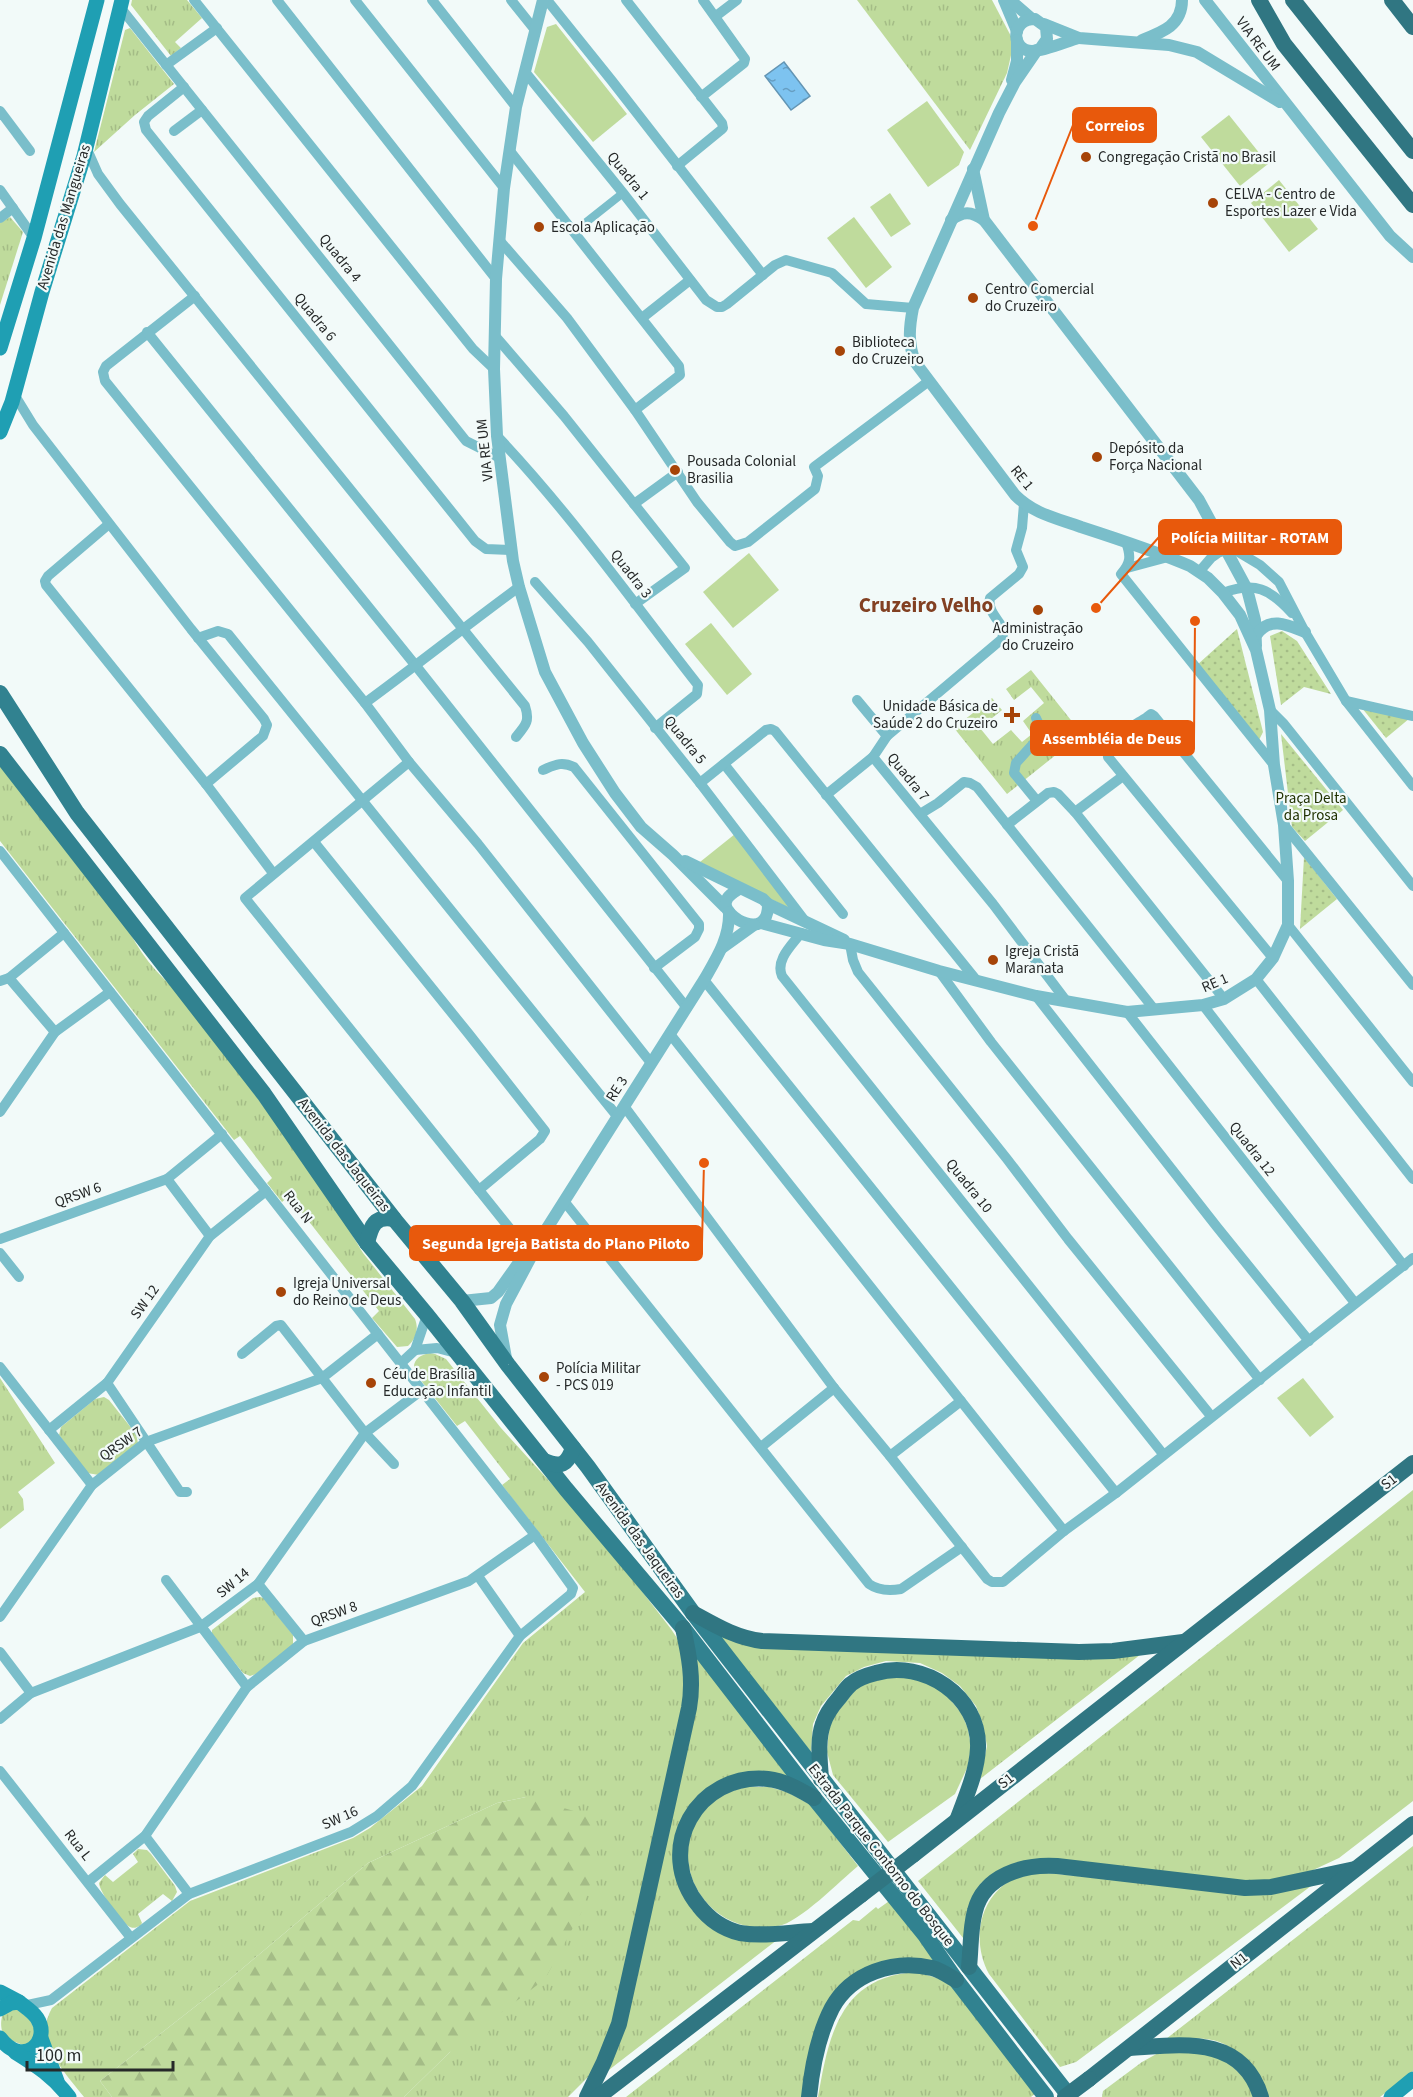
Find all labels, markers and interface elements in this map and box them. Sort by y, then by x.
street label: VIA RE UM [1231,13,1285,75]
callout: Correios [1073,108,1156,142]
text: Correios [1085,115,1145,137]
street label: Avenida das Mangueiras [32,142,96,292]
street label: Quadra 1 [602,147,654,205]
place label: Congregação Cristã no Brasil [1098,147,1276,168]
marker: Congregação Cristã no Brasil [1079,150,1093,164]
place label: CELVA - Centro de Esportes Lazer e Vida [1225,184,1357,222]
marker: CELVA - Centro de Esportes Lazer e Vida [1206,196,1220,210]
place label: Escola Aplicação [551,217,655,238]
marker: Escola Aplicação [532,220,546,234]
street label: Quadra 4 [314,229,366,287]
place label: Centro Comercial do Cruzeiro [985,279,1094,317]
street label: Quadra 6 [289,288,341,346]
marker: Centro Comercial do Cruzeiro [966,291,980,305]
place label: Biblioteca do Cruzeiro [852,332,924,370]
marker: Biblioteca do Cruzeiro [833,344,847,358]
street label: VIA RE UM [471,418,499,482]
place label: Depósito da Força Nacional [1109,438,1202,476]
marker: Depósito da Força Nacional [1090,450,1104,464]
place label: Pousada Colonial Brasilia [687,451,796,489]
street label: RE 1 [1005,461,1039,495]
marker: Pousada Colonial Brasilia [668,463,682,477]
callout: Polícia Militar - ROTAM [1159,520,1341,554]
text: Polícia Militar - ROTAM [1171,527,1329,549]
street label: Quadra 3 [605,545,657,603]
district label: Cruzeiro Velho [859,590,993,620]
marker: Administração do Cruzeiro [1031,603,1045,617]
place label: Administração do Cruzeiro [993,618,1083,656]
place label: Unidade Básica de Saúde 2 do Cruzeiro [873,696,998,734]
marker: Unidade Básica de Saúde 2 do Cruzeiro [1003,706,1021,724]
street label: Quadra 5 [659,711,711,769]
callout: Assembléia de Deus [1031,721,1194,755]
text: Assembléia de Deus [1042,728,1181,750]
street label: Quadra 7 [882,748,934,806]
park label: Praça Delta da Prosa [1276,788,1346,826]
place label: Igreja Cristã Maranata [1005,941,1079,979]
marker: Igreja Cristã Maranata [986,953,1000,967]
street label: RE 1 [1199,968,1231,998]
street label: RE 3 [601,1072,633,1106]
street label: Avenida das Jaqueiras [293,1094,395,1216]
street label: Quadra 12 [1224,1117,1280,1181]
street label: Quadra 10 [941,1154,997,1218]
street label: QRSW 6 [52,1177,104,1213]
street label: Rua N [278,1186,318,1228]
callout: Segunda Igreja Batista do Plano Piloto [410,1226,702,1260]
text: Segunda Igreja Batista do Plano Piloto [422,1233,690,1255]
place label: Igreja Universal do Reino de Deus [293,1273,401,1311]
street label: SW 12 [126,1281,164,1323]
marker: Igreja Universal do Reino de Deus [274,1285,288,1299]
place label: Polícia Militar - PCS 019 [556,1358,641,1396]
place label: Céu de Brasília Educação Infantil [383,1364,492,1402]
marker: Polícia Militar - PCS 019 [537,1370,551,1384]
marker: Céu de Brasília Educação Infantil [364,1376,378,1390]
street label: QRSW 7 [95,1421,147,1467]
street label: S1 [1376,1469,1402,1495]
street label: Avenida das Jaqueiras [591,1477,689,1603]
street label: SW 14 [212,1562,255,1603]
street label: QRSW 8 [308,1596,360,1632]
street label: Estrada Parque Contorno do Bosque [803,1759,959,1951]
street label: S1 [993,1768,1019,1794]
street label: SW 16 [319,1801,361,1835]
street label: Rua L [59,1825,97,1865]
street label: N1 [1226,1947,1252,1975]
scale bar [27,2034,172,2072]
text: 100 m [36,2043,81,2068]

